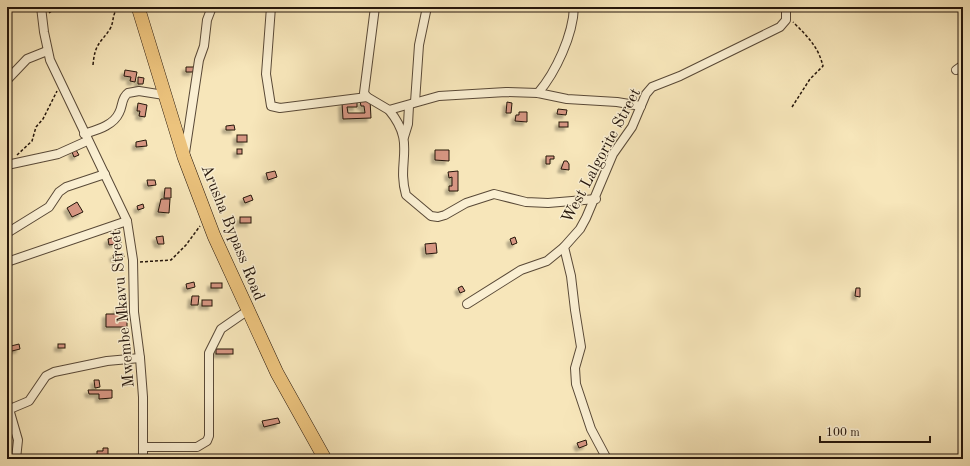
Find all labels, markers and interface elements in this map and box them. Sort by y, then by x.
street label: West Lalgorite Street [559,86,644,226]
street label: Arusha Bypass Road [198,162,267,303]
street label: Mwembe Mkavu Street [108,229,138,388]
scale bar [820,418,930,444]
text: 100 m [826,427,860,439]

